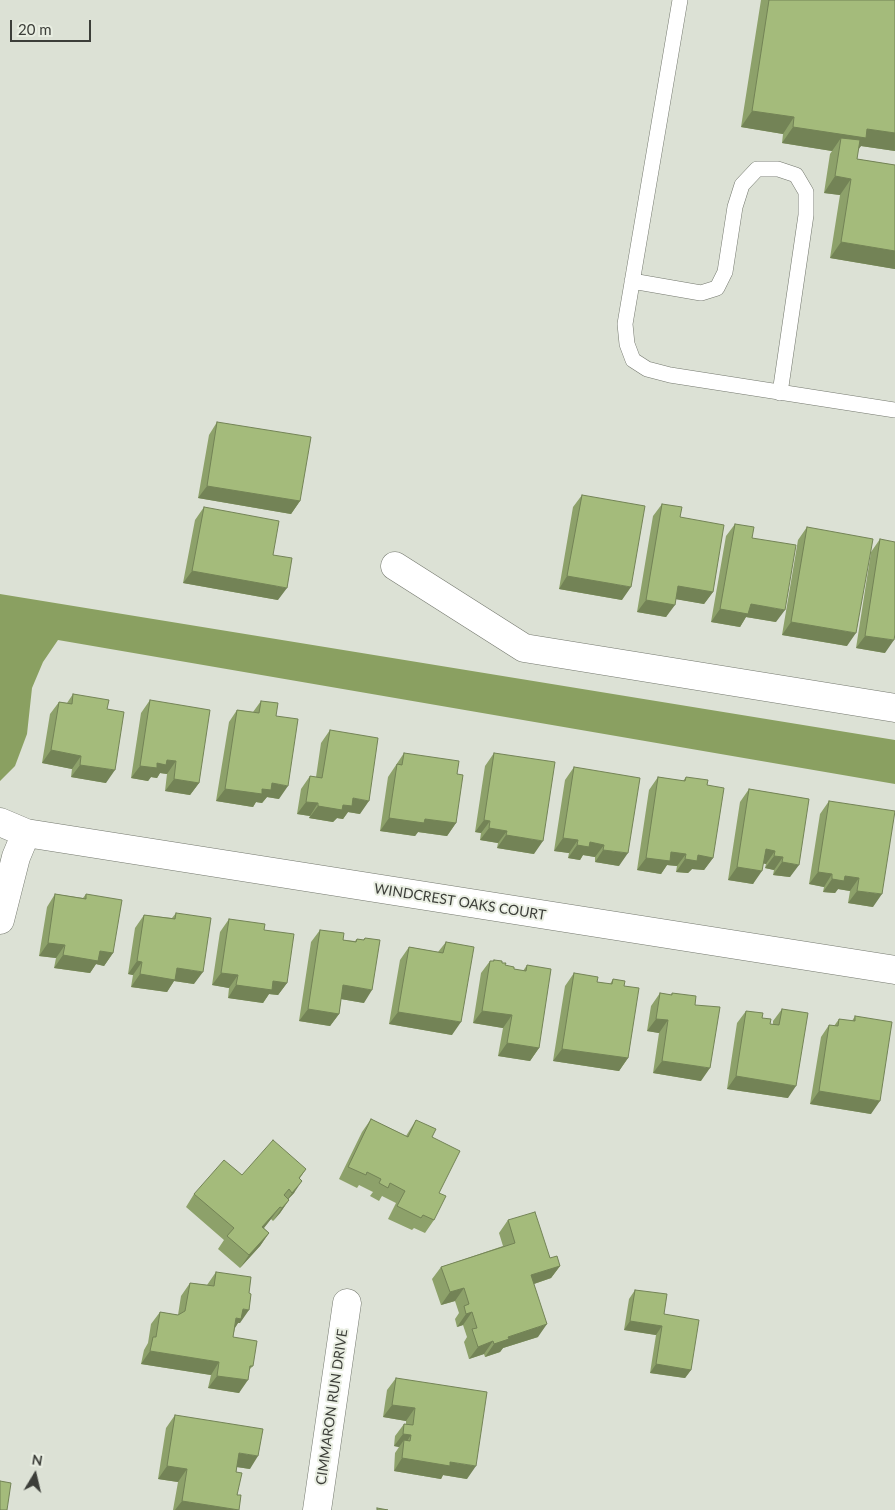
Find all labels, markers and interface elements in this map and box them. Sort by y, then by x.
scale bar [12,10,94,42]
text: 20 m [18,20,52,38]
street label: WINDCREST OAKS COURT [373,880,547,924]
street label: CIMMARON RUN DRIVE [313,1328,351,1486]
north arrow [10,1450,60,1500]
text: N [31,1450,44,1469]

